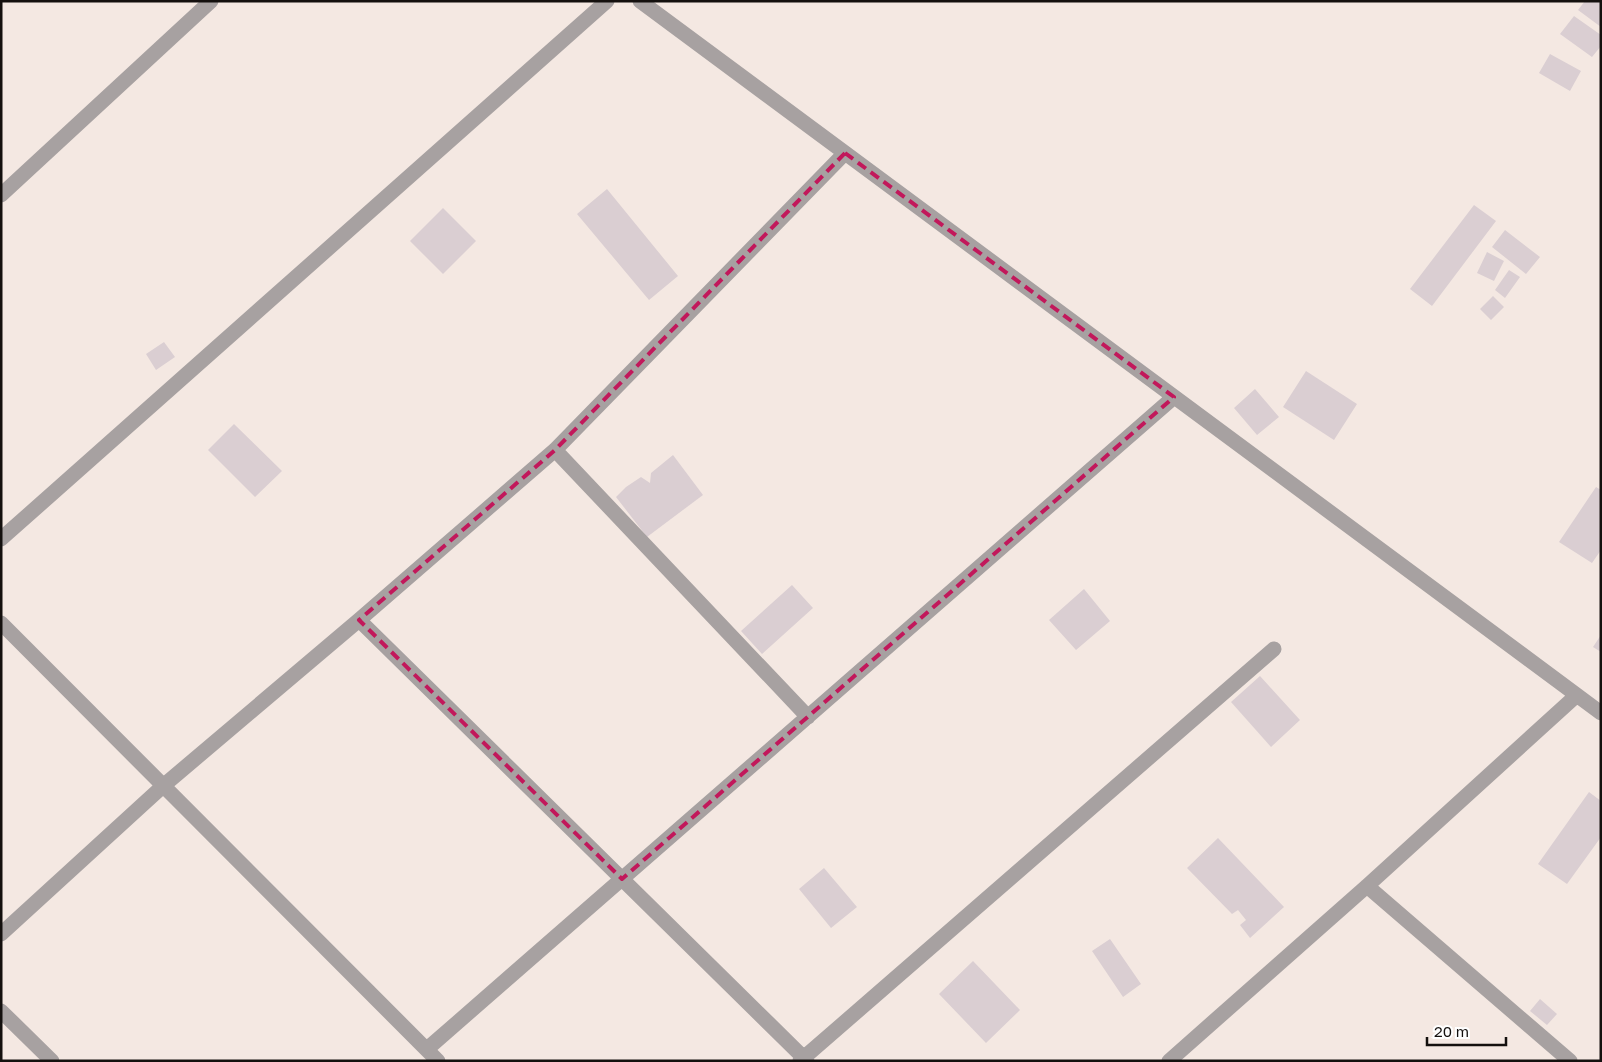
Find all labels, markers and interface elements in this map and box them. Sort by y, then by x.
scale bar [1427,1014,1506,1046]
text: 20 m [1434,1022,1469,1040]

